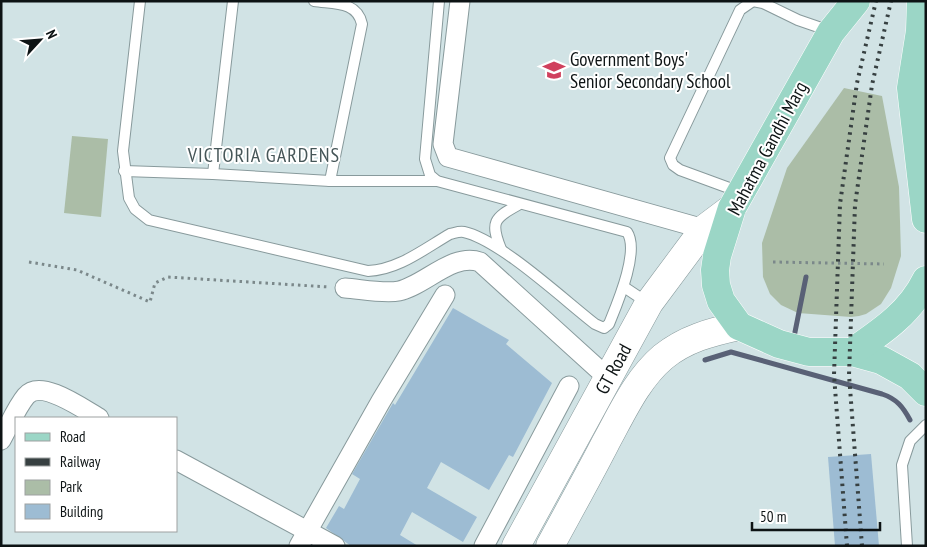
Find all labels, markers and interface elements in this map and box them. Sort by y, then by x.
north arrow [15,15,65,65]
text: N [42,27,61,42]
place label: Government Boys' Senior Secondary School [570,47,731,93]
school or university icon: Government Boys' Senior Secondary School [541,57,567,83]
street label: Mahatma Gandhi Marg [722,77,812,219]
district label: VICTORIA GARDENS [187,142,340,168]
street label: GT Road [590,339,636,398]
legend [15,417,178,532]
text: Road [60,427,86,446]
text: Railway [60,452,101,471]
text: Park [60,477,82,496]
scale bar [752,500,880,532]
text: Building [60,502,103,521]
text: 50 m [760,507,786,526]

